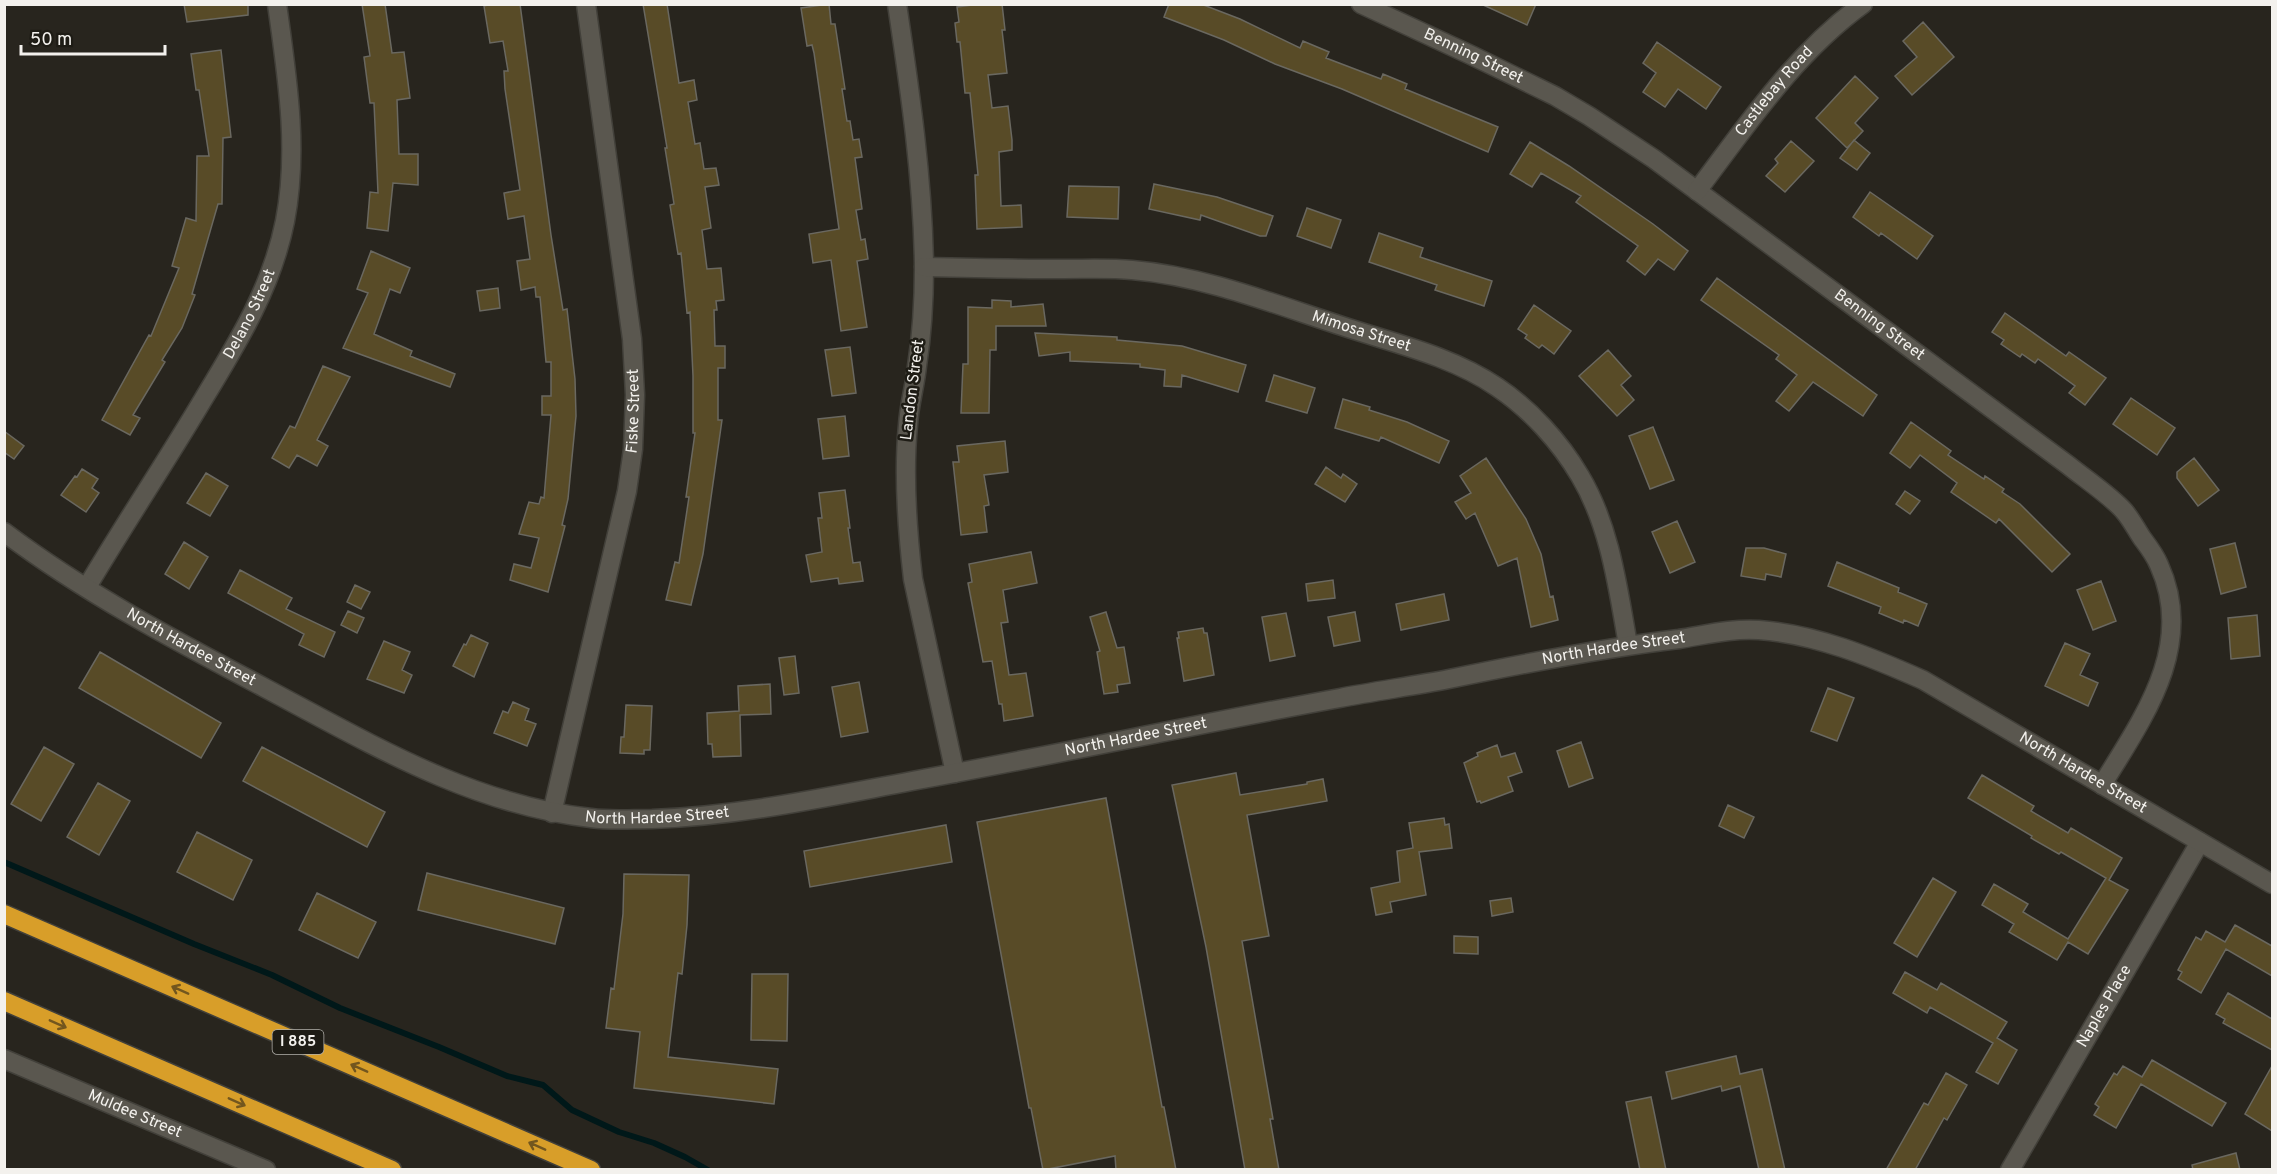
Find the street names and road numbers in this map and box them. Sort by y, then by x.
street label: Benning Street [1420,24,1526,89]
street label: Castlebay Road [1731,42,1818,141]
street label: Delano Street [219,266,281,363]
street label: Benning Street [1830,285,1928,365]
street label: Mimosa Street [1309,307,1413,357]
street label: Landon Street [897,338,929,442]
street label: Fiske Street [622,368,645,455]
street label: North Hardee Street [122,604,259,691]
street label: North Hardee Street [1541,628,1687,670]
street label: North Hardee Street [1063,714,1209,761]
street label: North Hardee Street [2015,728,2150,819]
street label: North Hardee Street [584,803,731,830]
street label: Naples Place [2073,962,2136,1051]
road number: I 885 [272,1030,324,1054]
street label: Muldee Street [85,1086,185,1143]

